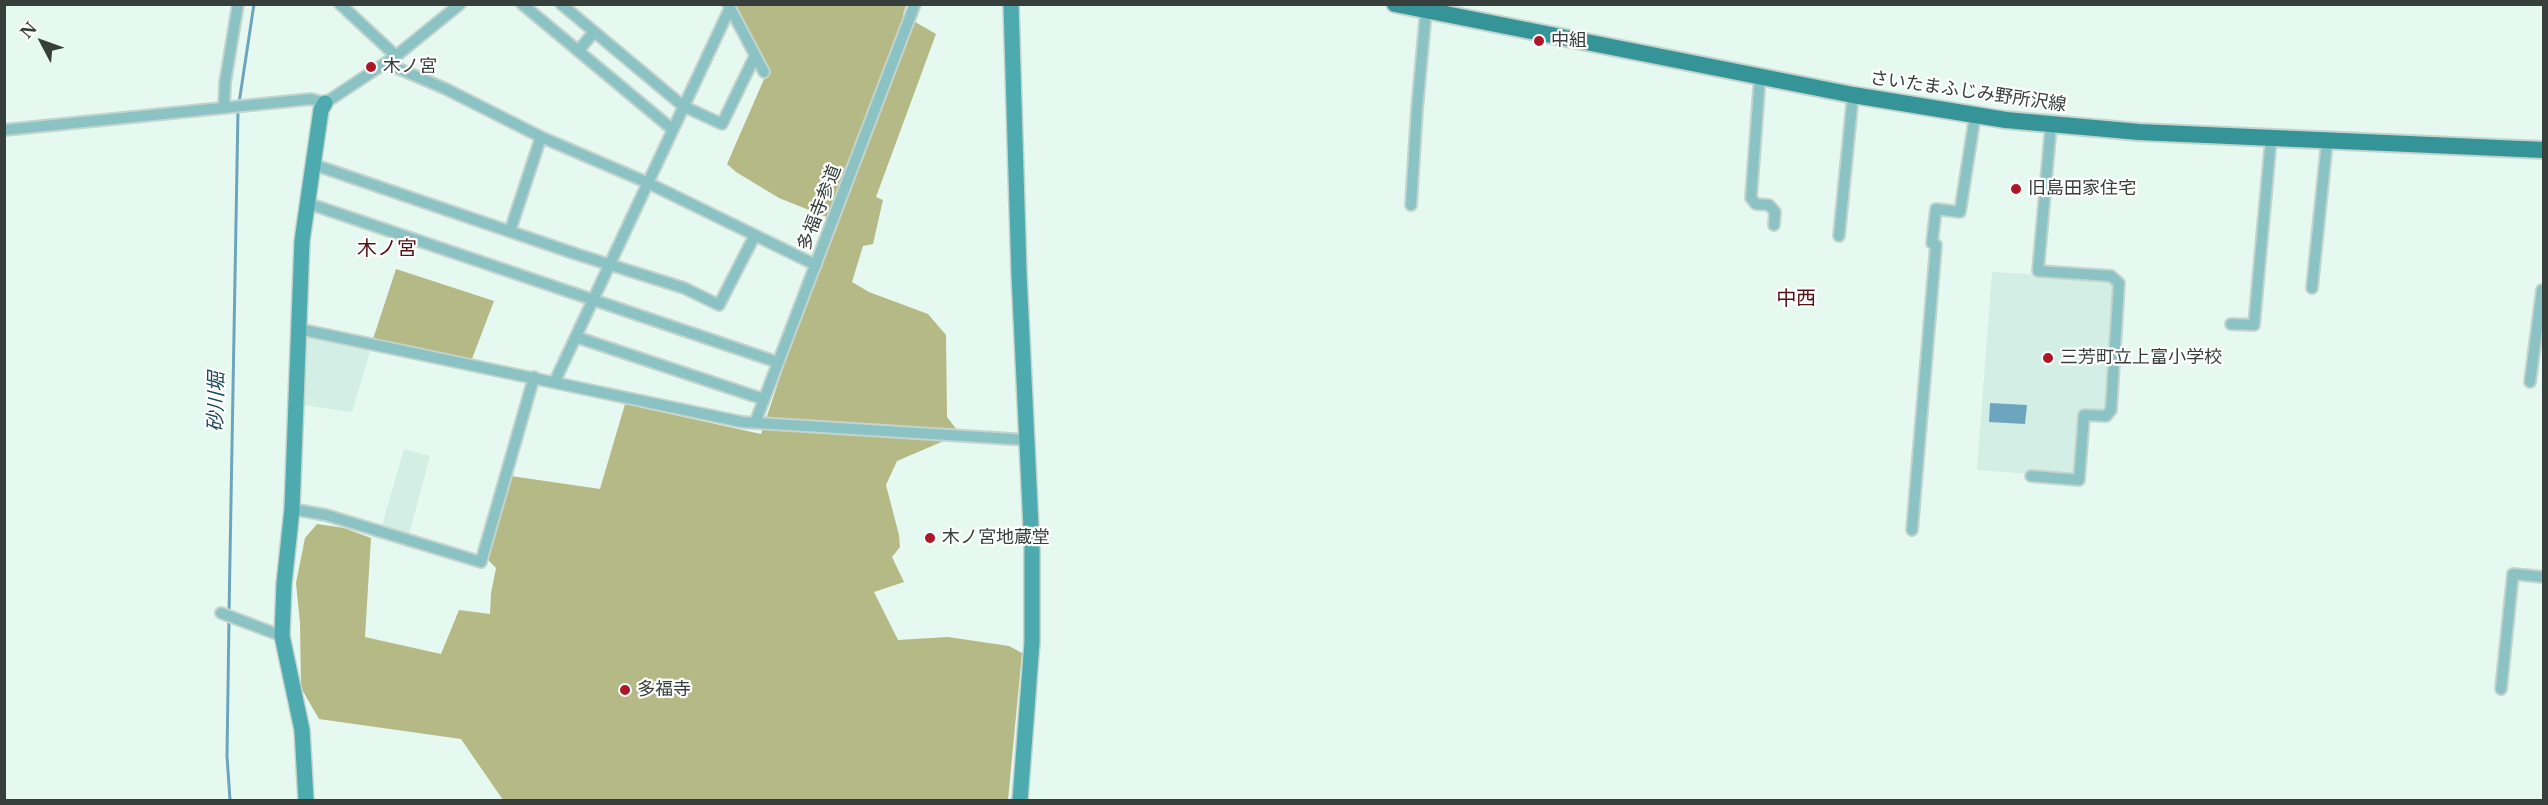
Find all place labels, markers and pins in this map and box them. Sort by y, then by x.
place label: 中組 [1551,30,1587,52]
marker: 中組 [1532,34,1546,48]
place label: 木ノ宮 [383,56,437,78]
marker: 木ノ宮 [364,60,378,74]
place label: 旧島田家住宅 [2028,178,2136,200]
marker: 旧島田家住宅 [2009,182,2023,196]
place label: 三芳町立上富小学校 [2060,347,2222,369]
marker: 三芳町立上富小学校 [2041,351,2055,365]
place label: 木ノ宮地蔵堂 [942,527,1050,549]
marker: 木ノ宮地蔵堂 [923,531,937,545]
place label: 多福寺 [637,679,691,701]
marker: 多福寺 [618,683,632,697]

